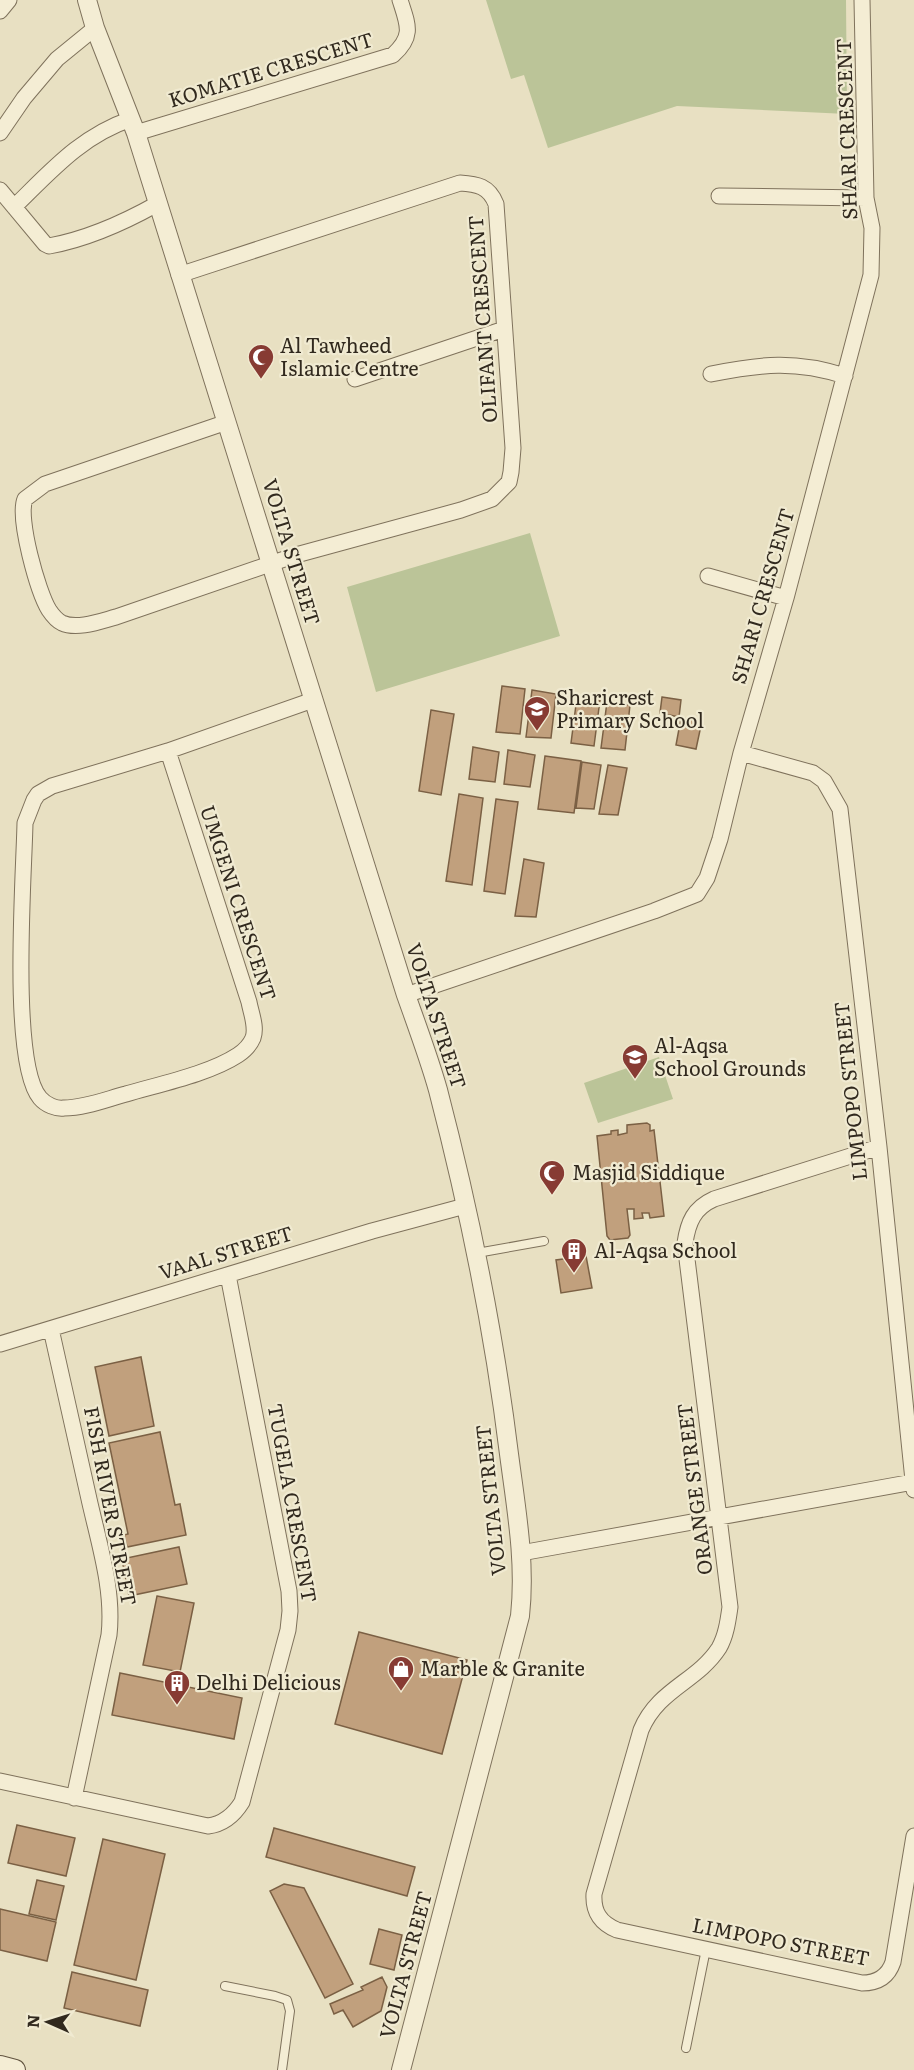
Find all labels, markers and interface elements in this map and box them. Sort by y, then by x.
street label: KOMATIE CRESCENT [164,23,377,114]
street label: SHARI CRESCENT [827,38,863,220]
street label: OLIFANT CRESCENT [459,214,503,424]
place label: Al Tawheed Islamic Centre [280,329,419,382]
mosque icon: Al Tawheed Islamic Centre [246,342,276,380]
street label: VOLTA STREET [256,475,329,628]
street label: SHARI CRESCENT [722,504,801,687]
place label: Sharicrest Primary School [556,681,704,734]
school or university icon: Sharicrest Primary School [522,694,552,732]
street label: UMGENI CRESCENT [194,801,286,1004]
street label: VOLTA STREET [400,939,476,1092]
street label: LIMPOPO STREET [825,1000,873,1182]
place label: Al-Aqsa School Grounds [654,1029,806,1082]
school or university icon: Al-Aqsa School Grounds [620,1042,650,1080]
place label: Masjid Siddique [572,1156,725,1186]
mosque icon: Masjid Siddique [537,1158,567,1196]
street label: VAAL STREET [155,1216,296,1286]
place label: Al-Aqsa School [594,1234,737,1264]
building icon: Al-Aqsa School [559,1236,589,1274]
street label: TUGELA CRESCENT [262,1401,326,1604]
street label: ORANGE STREET [668,1401,718,1577]
street label: FISH RIVER STREET [78,1403,146,1608]
street label: VOLTA STREET [466,1423,512,1577]
place label: Marble & Granite [420,1652,585,1682]
shop icon: Marble & Granite [386,1654,416,1692]
place label: Delhi Delicious [196,1666,341,1696]
building icon: Delhi Delicious [162,1668,192,1706]
street label: VOLTA STREET [370,1887,438,2042]
street label: LIMPOPO STREET [690,1908,873,1972]
north arrow [18,1992,78,2052]
text: N [20,2014,44,2029]

